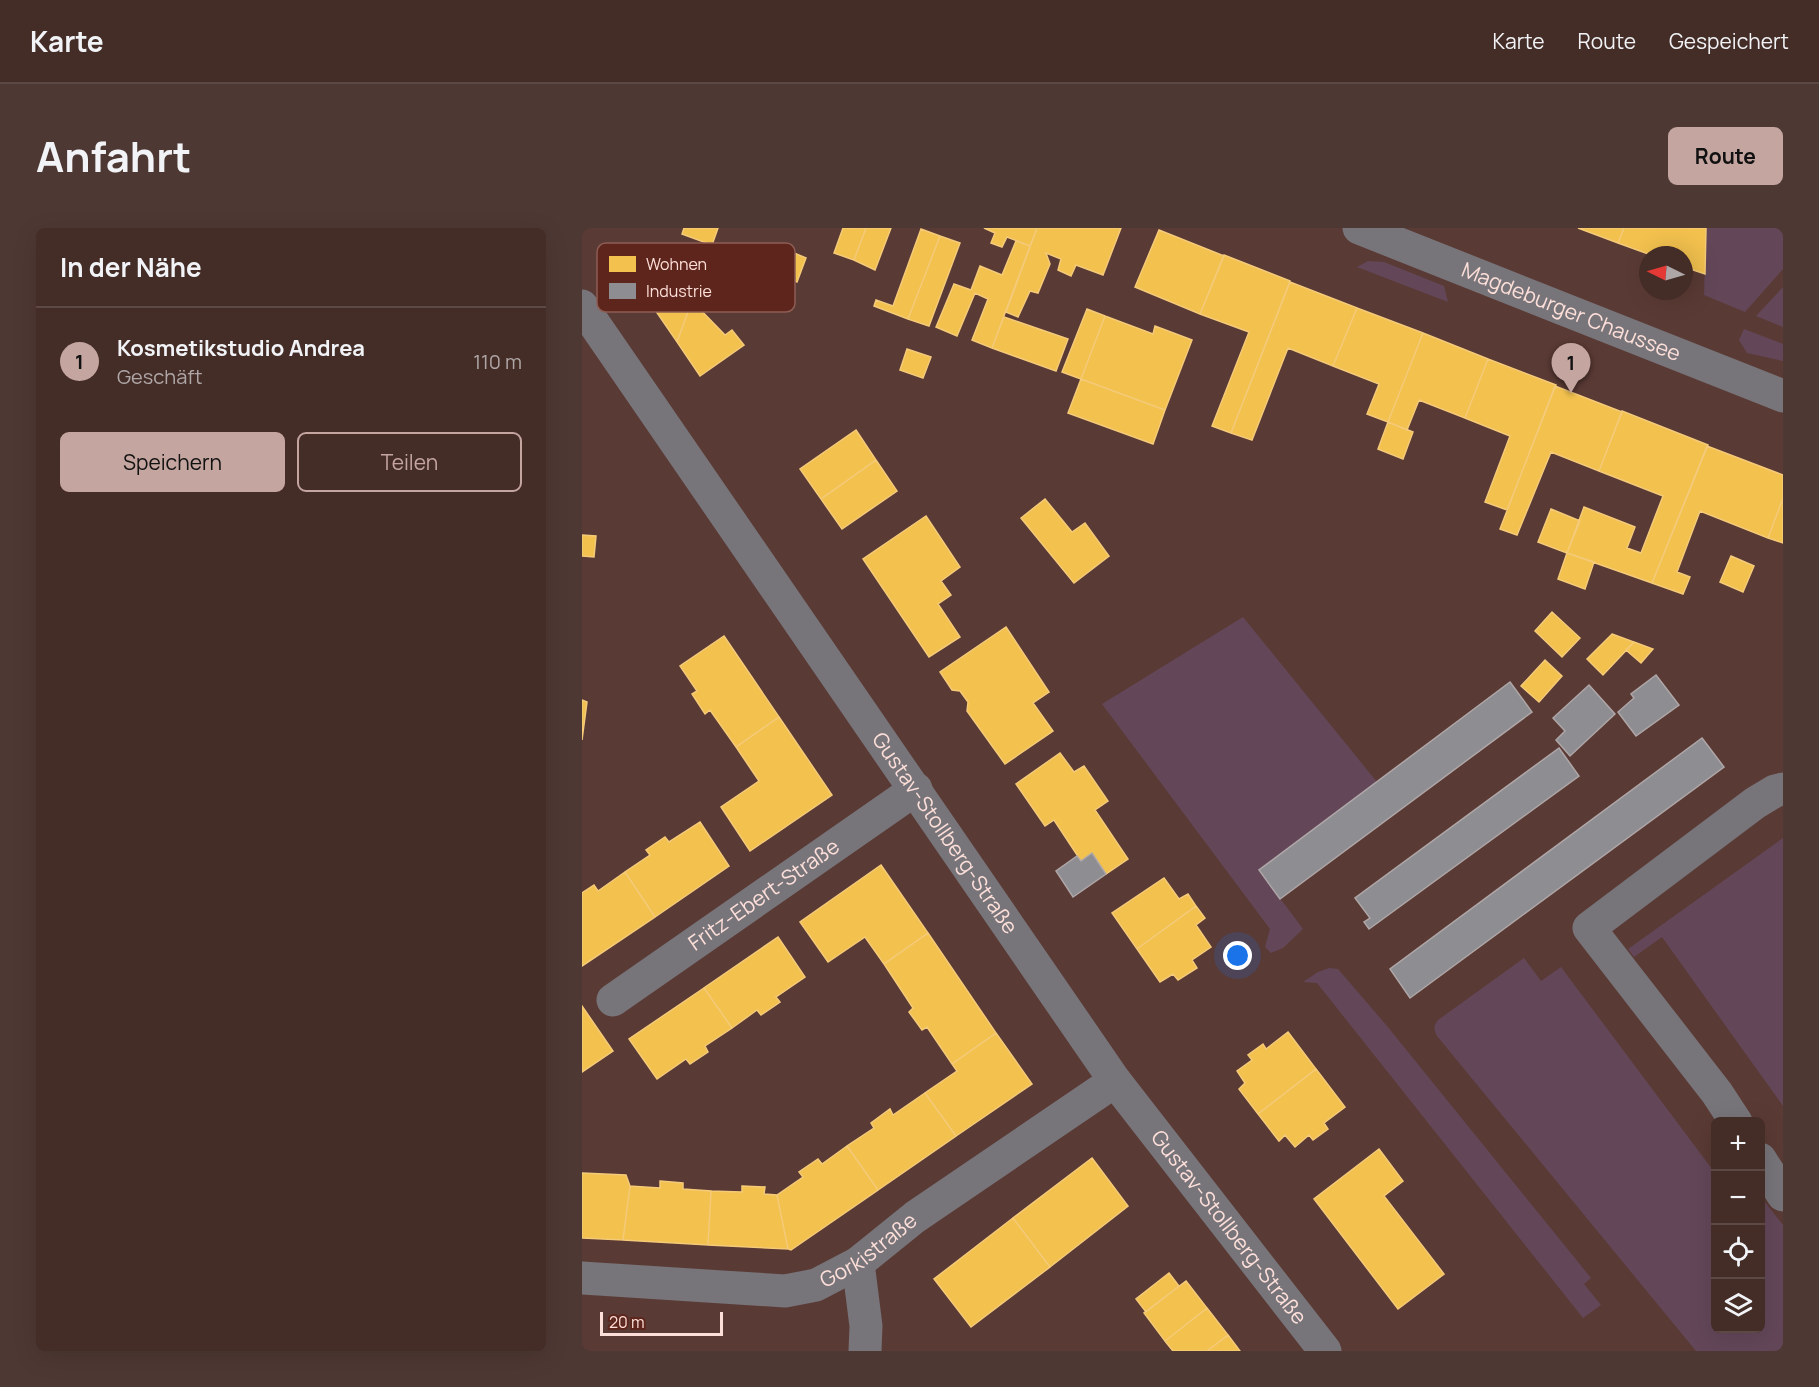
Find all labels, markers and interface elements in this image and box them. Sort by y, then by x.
text: Karte [30,22,104,60]
text: Karte [1493,27,1545,55]
text: Route [1578,27,1636,55]
text: Gespeichert [1669,27,1789,55]
text: Anfahrt [36,127,191,185]
button: Route [1668,127,1783,185]
legend [597,243,795,312]
north arrow [1639,246,1693,300]
text: In der Nähe [60,249,202,285]
text: Wohnen [646,253,707,275]
street label: Magdeburger Chaussee [1458,255,1685,367]
text: Industrie [646,280,712,302]
text: Kosmetikstudio Andrea [117,333,365,363]
pin: 1 [1552,344,1590,393]
text: 1 [75,348,84,375]
text: 110 m [473,348,522,375]
text: Geschäft [117,363,202,390]
button: Speichern [60,432,285,492]
button: Teilen [297,432,522,492]
street label: Gustav-Stollberg-Straße [866,726,1025,939]
street label: Fritz-Ebert-Straße [682,832,844,956]
your location [1223,941,1252,970]
map controls [1711,1117,1765,1333]
button: + [1711,1117,1765,1171]
street label: Gustav-Stollberg-Straße [1145,1124,1314,1330]
button: − [1711,1171,1765,1225]
street label: Gorkistraße [815,1206,922,1294]
button: locate [1711,1225,1765,1279]
button: layers [1711,1279,1765,1333]
scale bar [600,1309,723,1336]
text: 20 m [609,1311,645,1333]

